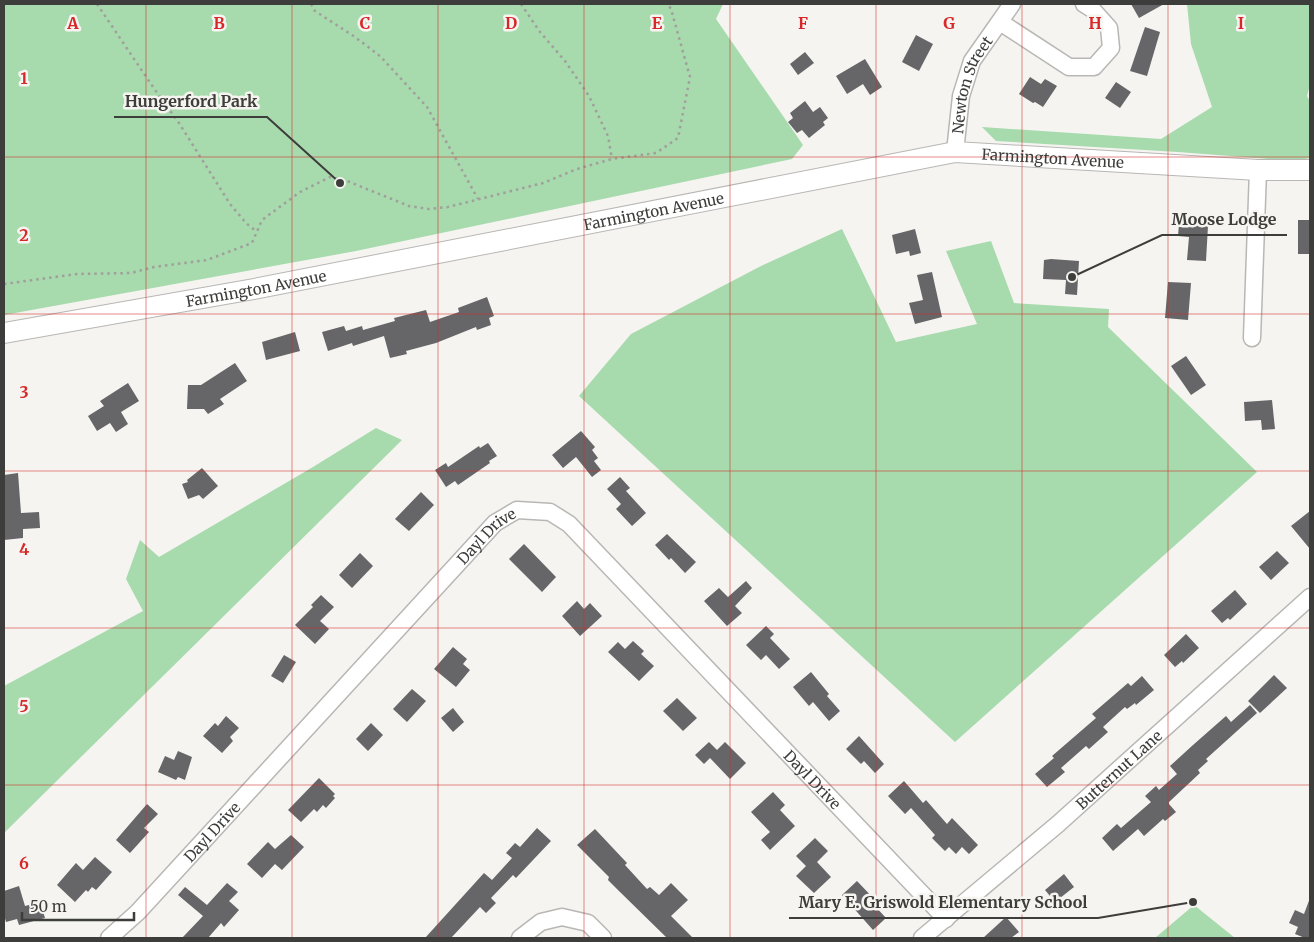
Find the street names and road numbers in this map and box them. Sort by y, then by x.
street label: Newton Street [948,32,996,135]
street label: Farmington Avenue [981,144,1125,172]
street label: Farmington Avenue [582,188,726,234]
street label: Farmington Avenue [184,266,328,310]
street label: Dayl Drive [453,503,519,568]
street label: Butternut Lane [1072,726,1166,813]
street label: Dayl Drive [780,746,845,813]
street label: Dayl Drive [179,798,244,866]

